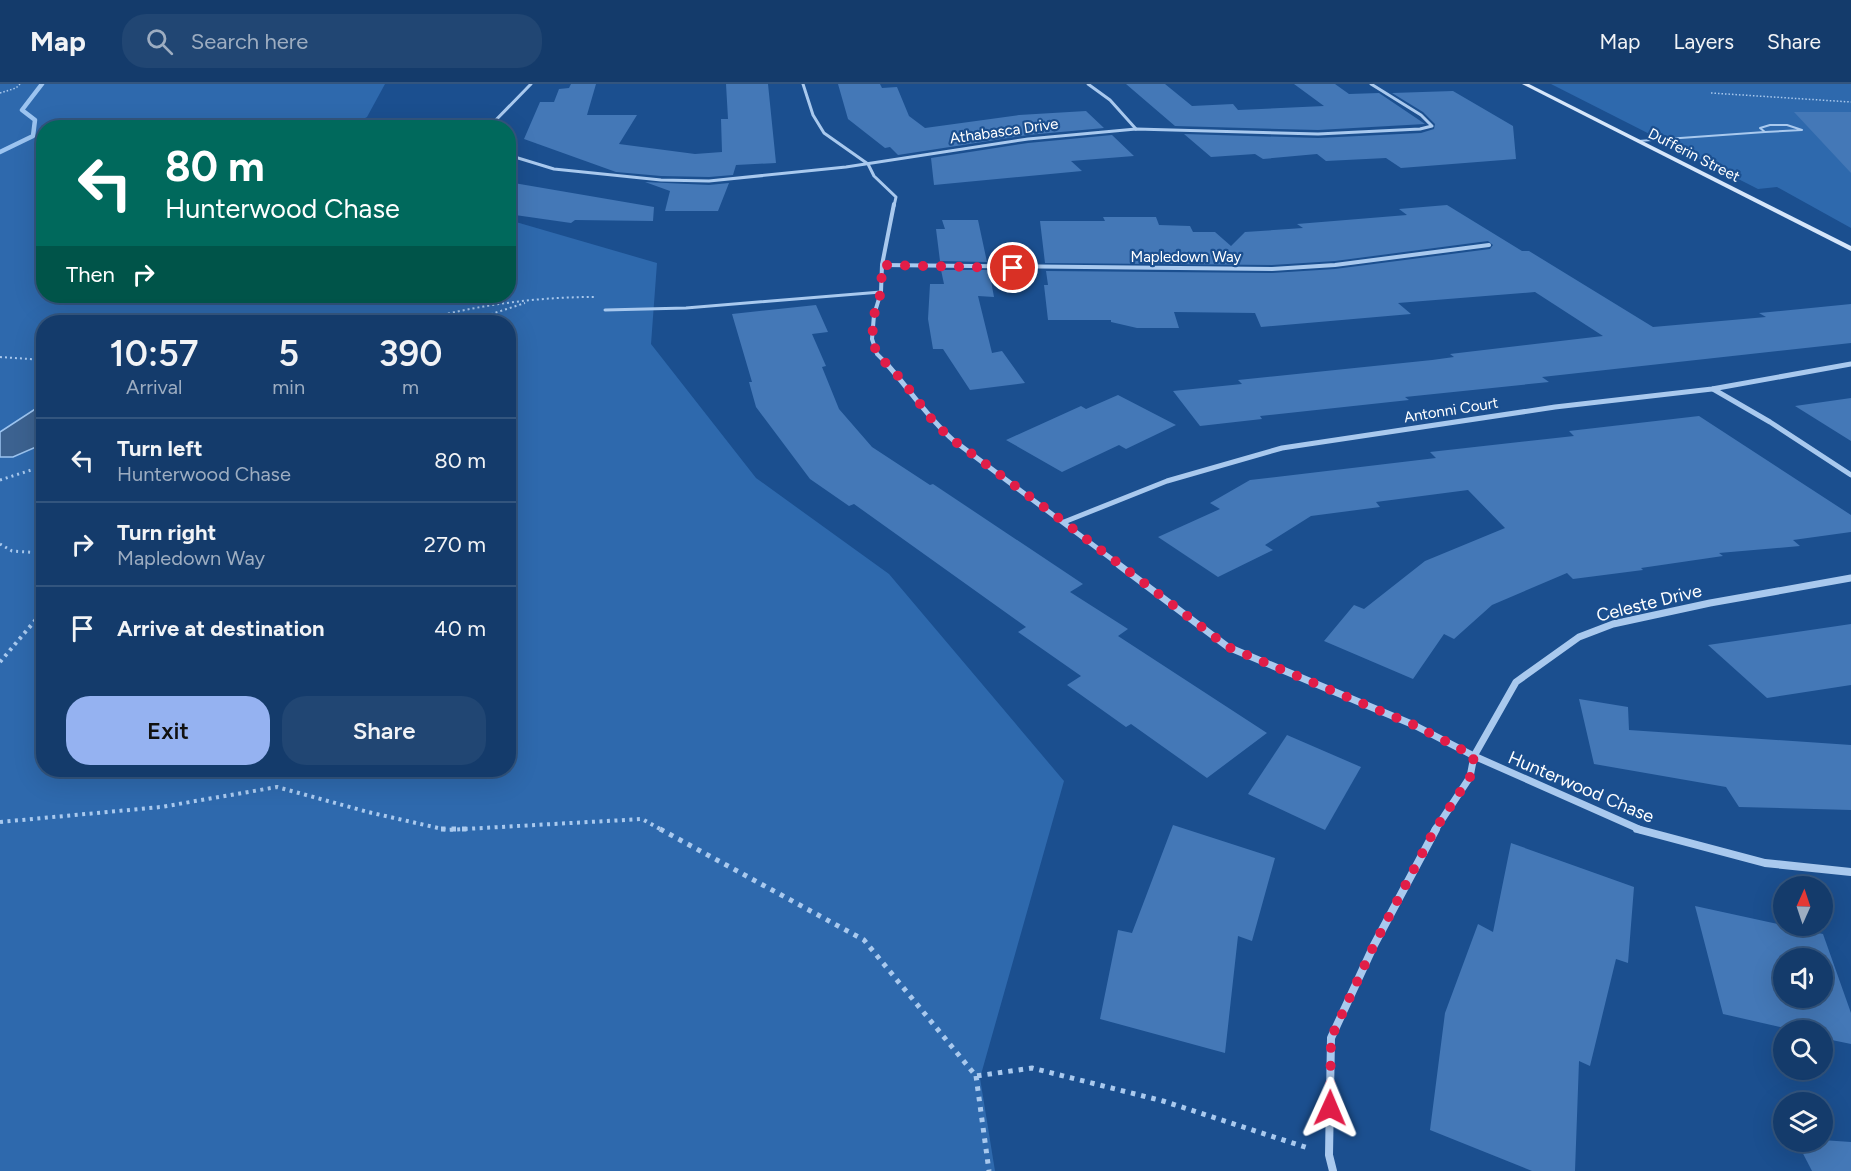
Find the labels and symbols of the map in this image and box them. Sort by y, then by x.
street label: Athabasca Drive [949,114,1059,148]
street label: Dufferin Street [1645,124,1743,186]
pin [987,242,1038,293]
street label: Mapledown Way [1130,248,1242,266]
street label: Antonni Court [1402,394,1500,426]
street label: Celeste Drive [1594,579,1704,627]
street label: Hunterwood Chase [1505,746,1657,828]
north arrow [1773,876,1833,936]
position arrow [1298,1076,1362,1140]

